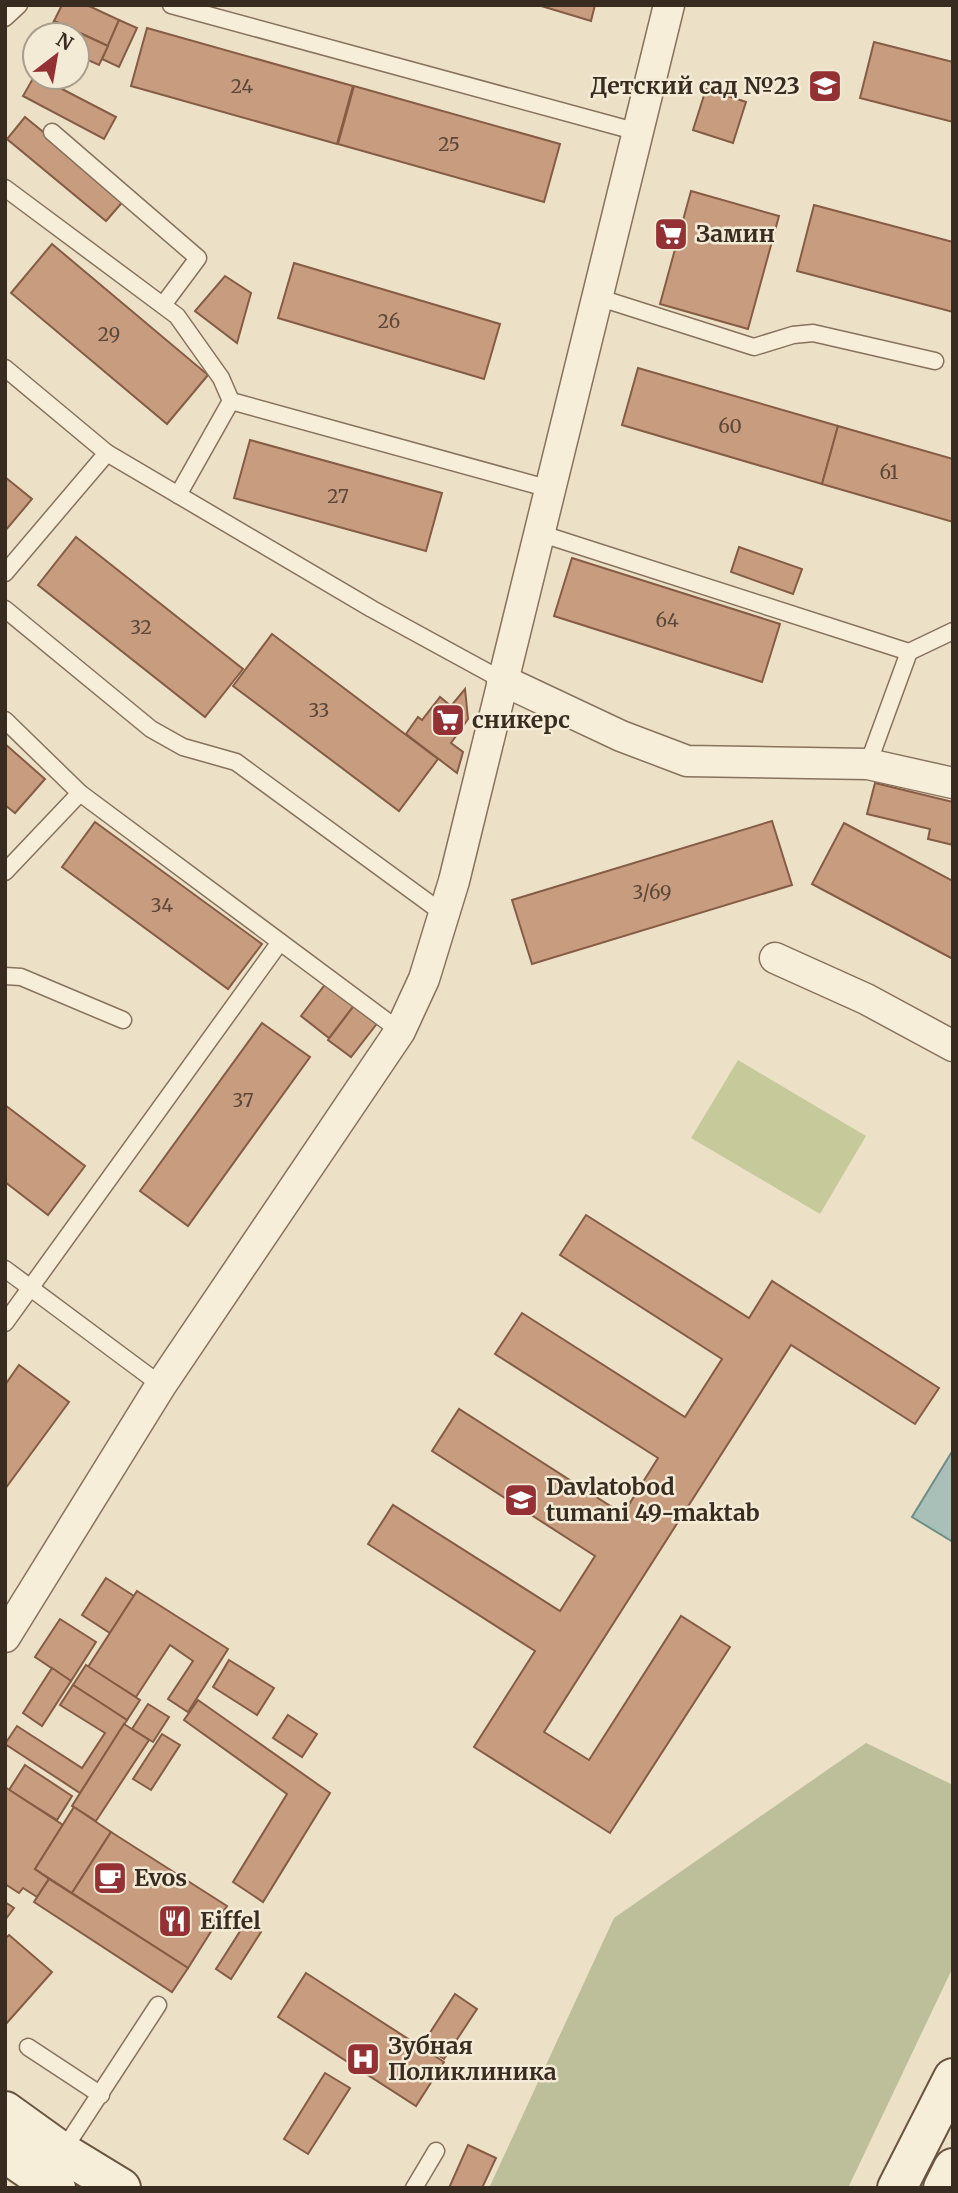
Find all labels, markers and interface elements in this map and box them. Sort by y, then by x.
north arrow [21,21,91,91]
text: N [52,27,77,56]
school or university icon: Детский сад №23 [806,67,844,105]
place label: Детский сад №23 [591,71,800,100]
house number: 24 [231,74,254,98]
house number: 25 [438,132,460,156]
supermarket icon: Замин [652,215,690,253]
place label: Замин [696,219,775,248]
house number: 26 [378,309,400,333]
house number: 29 [98,322,120,346]
house number: 60 [718,414,742,438]
house number: 61 [880,460,899,484]
house number: 27 [327,484,349,508]
house number: 64 [655,608,679,632]
house number: 32 [130,615,152,639]
house number: 33 [309,698,329,722]
supermarket icon: сникерс [429,701,467,739]
place label: сникерс [472,705,570,734]
house number: 3/69 [633,880,671,904]
house number: 34 [151,893,173,917]
house number: 37 [232,1088,254,1112]
place label: Davlatobod tumani 49-maktab [546,1472,760,1527]
school or university icon: Davlatobod tumani 49-maktab [502,1481,540,1519]
cafe icon: Evos [91,1859,129,1897]
place label: Evos [134,1863,187,1892]
restaurant icon: Eiffel [156,1902,194,1940]
place label: Eiffel [200,1906,261,1935]
place label: Зубная Поликлиника [388,2031,557,2086]
hospital icon: Зубная Поликлиника [344,2040,382,2078]

